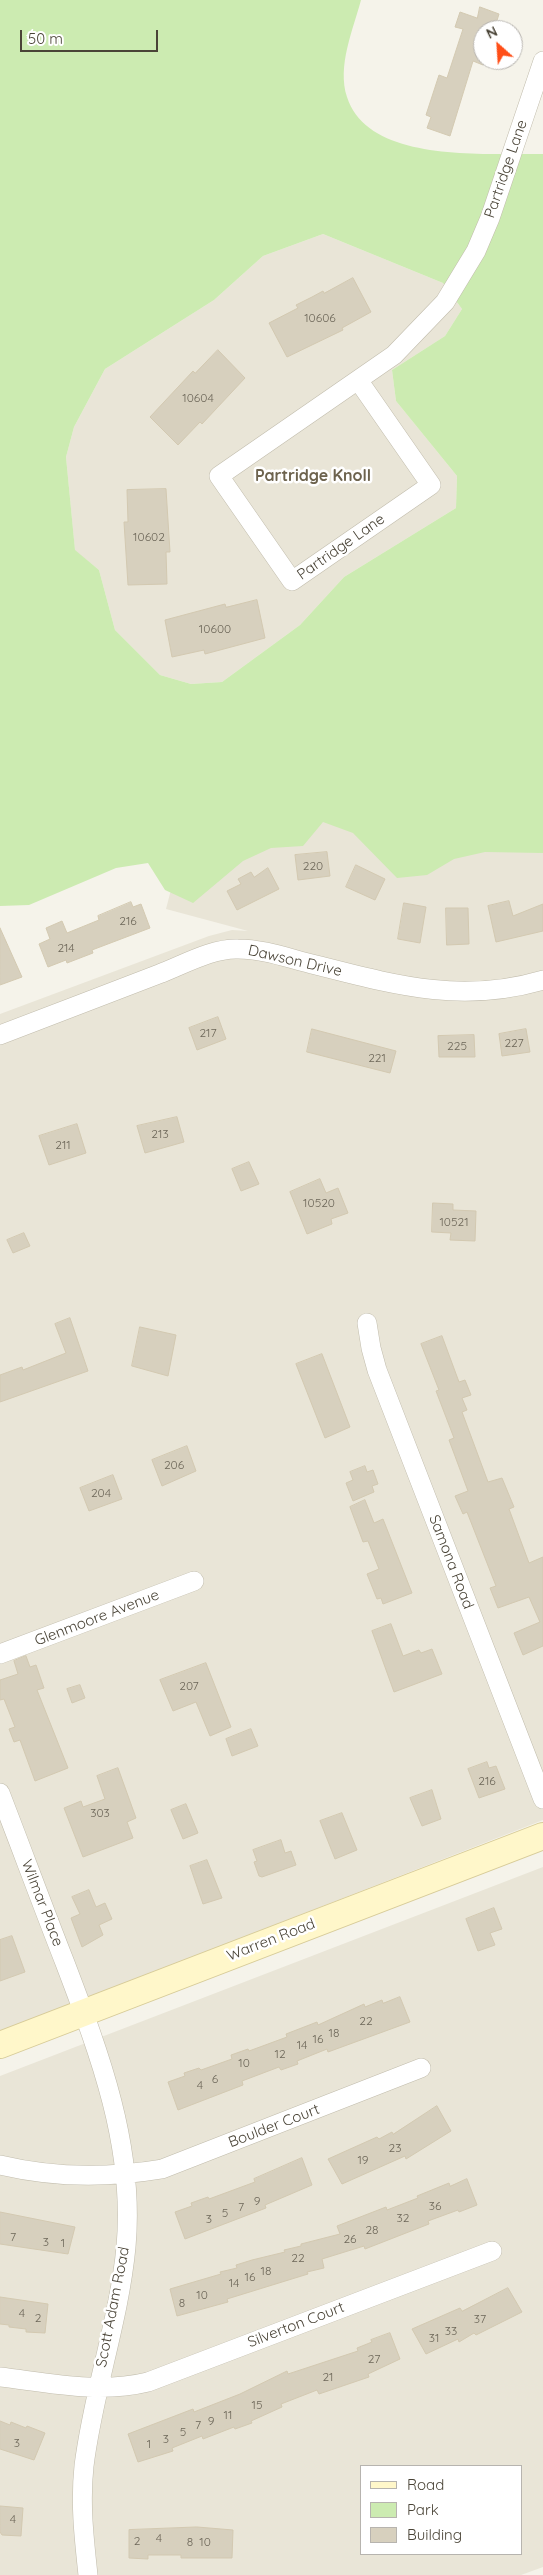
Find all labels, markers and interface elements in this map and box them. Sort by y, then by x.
scale bar [22,20,160,52]
north arrow [473,20,523,70]
text: N [483,22,500,43]
text: 50 m [28,29,63,48]
street label: Partridge Lane [481,118,531,220]
house number: 10606 [304,311,336,325]
house number: 10604 [182,391,214,405]
district label: Partridge Knoll [255,466,371,486]
street label: Partridge Lane [294,510,388,584]
house number: 10602 [133,530,165,544]
house number: 10600 [199,622,231,636]
house number: 220 [303,859,323,873]
house number: 216 [119,914,137,928]
house number: 214 [57,941,75,955]
street label: Dawson Drive [246,941,344,981]
house number: 217 [199,1026,217,1040]
house number: 227 [504,1036,524,1050]
house number: 225 [447,1039,467,1053]
house number: 221 [368,1051,386,1065]
house number: 213 [151,1127,169,1141]
house number: 211 [55,1138,71,1152]
house number: 10520 [303,1196,335,1210]
house number: 10521 [439,1215,469,1229]
house number: 206 [164,1458,184,1472]
house number: 204 [91,1486,111,1500]
street label: Samona Road [425,1512,477,1612]
street label: Glenmoore Avenue [32,1586,162,1650]
house number: 207 [179,1679,199,1693]
house number: 216 [478,1774,496,1788]
house number: 303 [90,1806,110,1820]
street label: Wilmar Place [17,1857,67,1949]
street label: Warren Road [224,1915,318,1965]
house number: 22 [359,2014,373,2028]
house number: 18 [329,2026,339,2040]
house number: 16 [313,2032,323,2046]
house number: 14 [297,2038,307,2052]
house number: 12 [274,2047,286,2061]
house number: 10 [238,2056,250,2070]
house number: 6 [212,2072,218,2086]
house number: 4 [197,2078,203,2092]
street label: Boulder Court [226,2100,322,2152]
house number: 23 [389,2141,401,2155]
house number: 19 [357,2153,369,2167]
house number: 9 [254,2194,260,2208]
house number: 36 [429,2199,441,2213]
house number: 7 [238,2200,244,2214]
house number: 5 [222,2206,228,2220]
house number: 32 [397,2211,409,2225]
house number: 3 [206,2212,212,2226]
house number: 28 [365,2223,379,2237]
house number: 7 [10,2230,16,2244]
house number: 26 [343,2232,357,2246]
house number: 3 [43,2235,49,2249]
house number: 1 [61,2236,65,2250]
street label: Scott Adam Road [92,2245,134,2369]
house number: 22 [291,2251,305,2265]
house number: 18 [261,2264,271,2278]
house number: 16 [245,2270,255,2284]
house number: 14 [229,2276,239,2290]
house number: 10 [196,2288,208,2302]
house number: 8 [179,2296,185,2310]
street label: Silverton Court [245,2298,347,2352]
house number: 4 [19,2306,25,2320]
house number: 2 [35,2311,41,2325]
house number: 37 [474,2312,486,2326]
house number: 33 [445,2324,457,2338]
house number: 31 [429,2331,439,2345]
house number: 27 [368,2352,380,2366]
house number: 21 [322,2370,334,2384]
house number: 15 [252,2398,262,2412]
house number: 11 [224,2408,232,2422]
house number: 9 [208,2414,214,2428]
house number: 7 [195,2418,201,2432]
house number: 5 [180,2425,186,2439]
house number: 3 [163,2432,169,2446]
house number: 3 [14,2436,20,2450]
house number: 1 [147,2437,151,2451]
legend [360,2465,523,2555]
text: Road [407,2475,444,2494]
text: Park [407,2500,439,2519]
house number: 4 [10,2512,16,2526]
text: Building [407,2525,462,2544]
house number: 4 [156,2531,162,2545]
house number: 2 [134,2534,140,2548]
house number: 8 [187,2535,193,2549]
house number: 10 [199,2535,211,2549]

